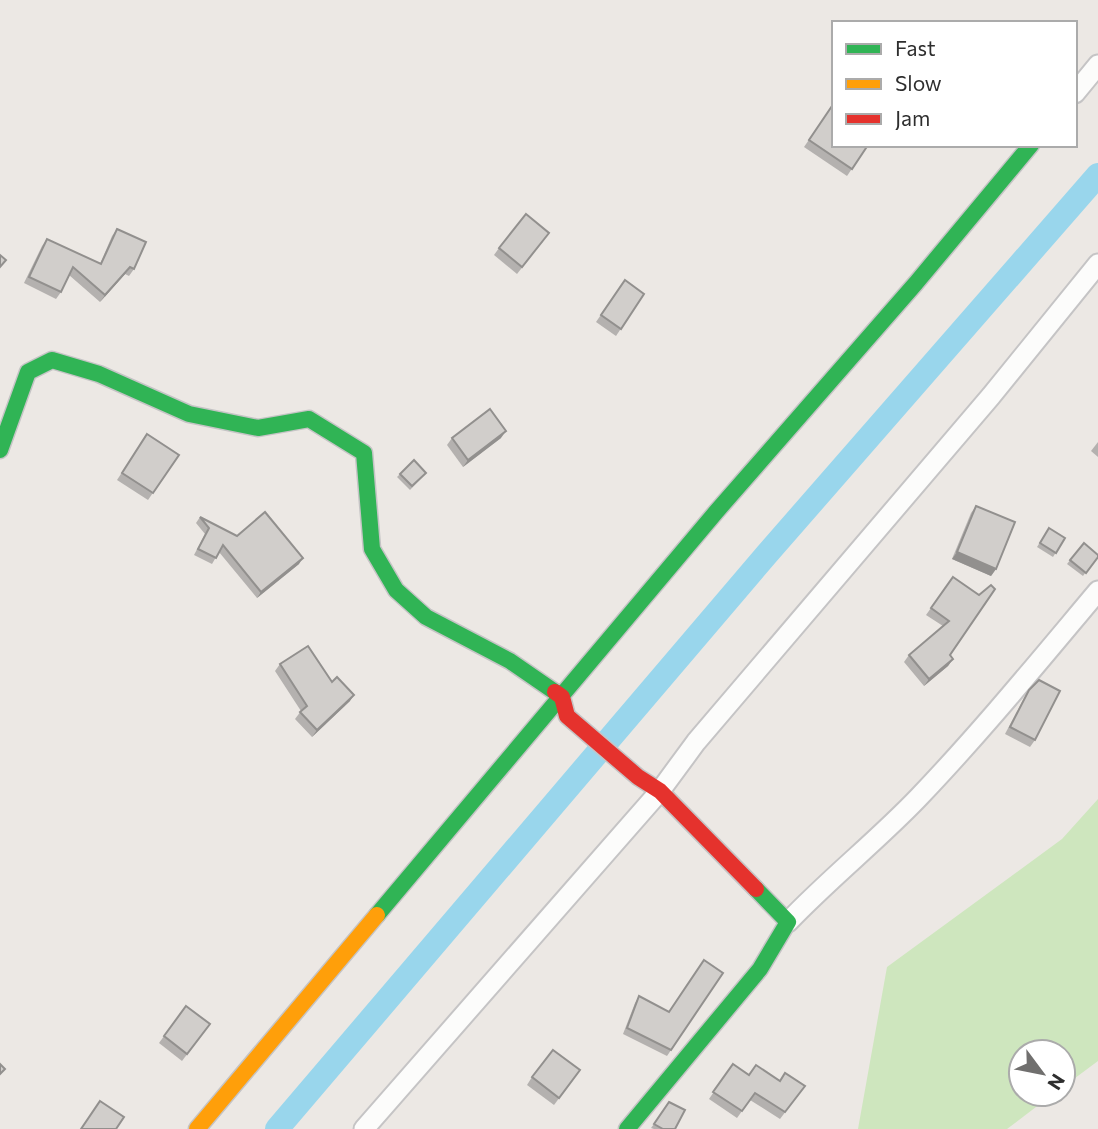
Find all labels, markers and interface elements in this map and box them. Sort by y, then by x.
legend [832,21,1077,147]
text: Fast [895,35,936,60]
text: Slow [895,70,942,95]
text: Jam [895,105,930,130]
north arrow [1007,1038,1077,1108]
text: N [1043,1070,1070,1094]

